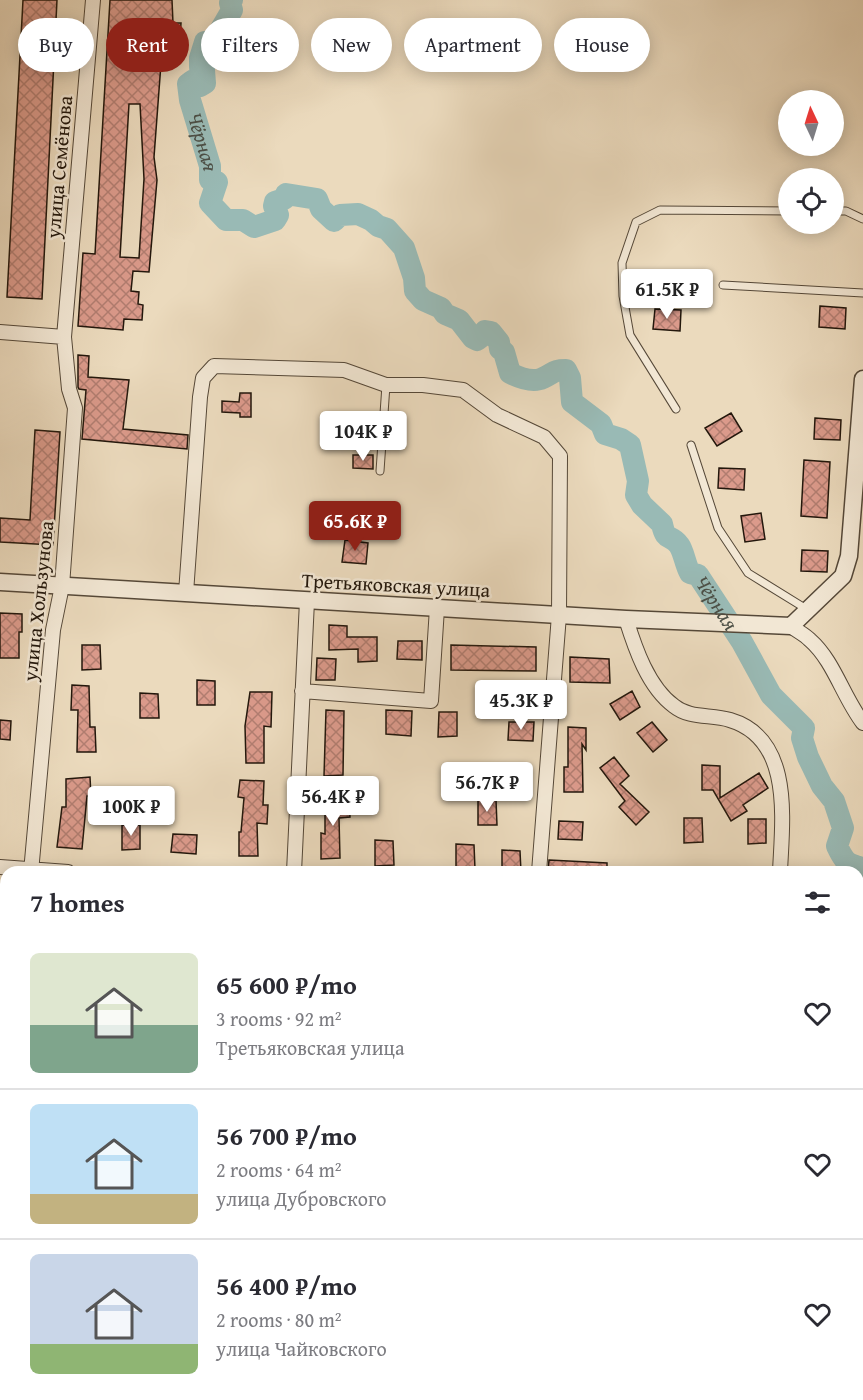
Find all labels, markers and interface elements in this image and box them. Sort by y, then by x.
chip: Buy [18,18,94,72]
chip: Rent [106,18,189,72]
chip: Filters [201,18,299,72]
chip: New [311,18,392,72]
chip: Apartment [404,18,542,72]
chip: House [554,18,650,72]
north arrow [778,90,844,156]
map controls [778,90,844,234]
street label: улица Семёнова [38,94,79,241]
water label: Чёрная [180,108,226,172]
button: locate [778,168,844,234]
pin: 61.5K ₽ [612,269,722,320]
text: 61.5K ₽ [635,274,699,303]
pin: 104K ₽ [314,411,412,462]
text: 104K ₽ [334,416,392,445]
pin: 65.6K ₽ [300,501,410,552]
text: 65.6K ₽ [323,506,387,535]
street label: улица Хользунова [15,519,60,684]
street label: Третьяковская улица [301,565,491,604]
water label: Чёрная [687,569,746,637]
pin: 45.3K ₽ [466,680,576,731]
text: 45.3K ₽ [489,685,553,714]
pin: 56.7K ₽ [432,762,542,813]
text: 56.7K ₽ [455,767,519,796]
pin: 56.4K ₽ [278,776,388,827]
text: 56.4K ₽ [301,781,365,810]
pin: 100K ₽ [82,786,180,837]
text: 100K ₽ [102,791,160,820]
text: 7 homes [30,883,125,922]
icon: filters [801,886,834,919]
text: 65 600 ₽/mo [216,965,357,1004]
icon: home [78,977,150,1049]
icon: heart [801,997,834,1030]
text: 3 rooms · 92 m² [216,1004,342,1033]
text: Третьяковская улица [216,1033,404,1062]
text: 56 700 ₽/mo [216,1116,357,1155]
icon: home [78,1128,150,1200]
icon: heart [801,1148,834,1181]
text: 2 rooms · 64 m² [216,1155,342,1184]
text: улица Дубровского [216,1184,387,1213]
text: 56 400 ₽/mo [216,1266,357,1305]
icon: home [78,1278,150,1350]
icon: heart [801,1298,834,1331]
text: 2 rooms · 80 m² [216,1305,342,1334]
text: улица Чайковского [216,1334,387,1363]

